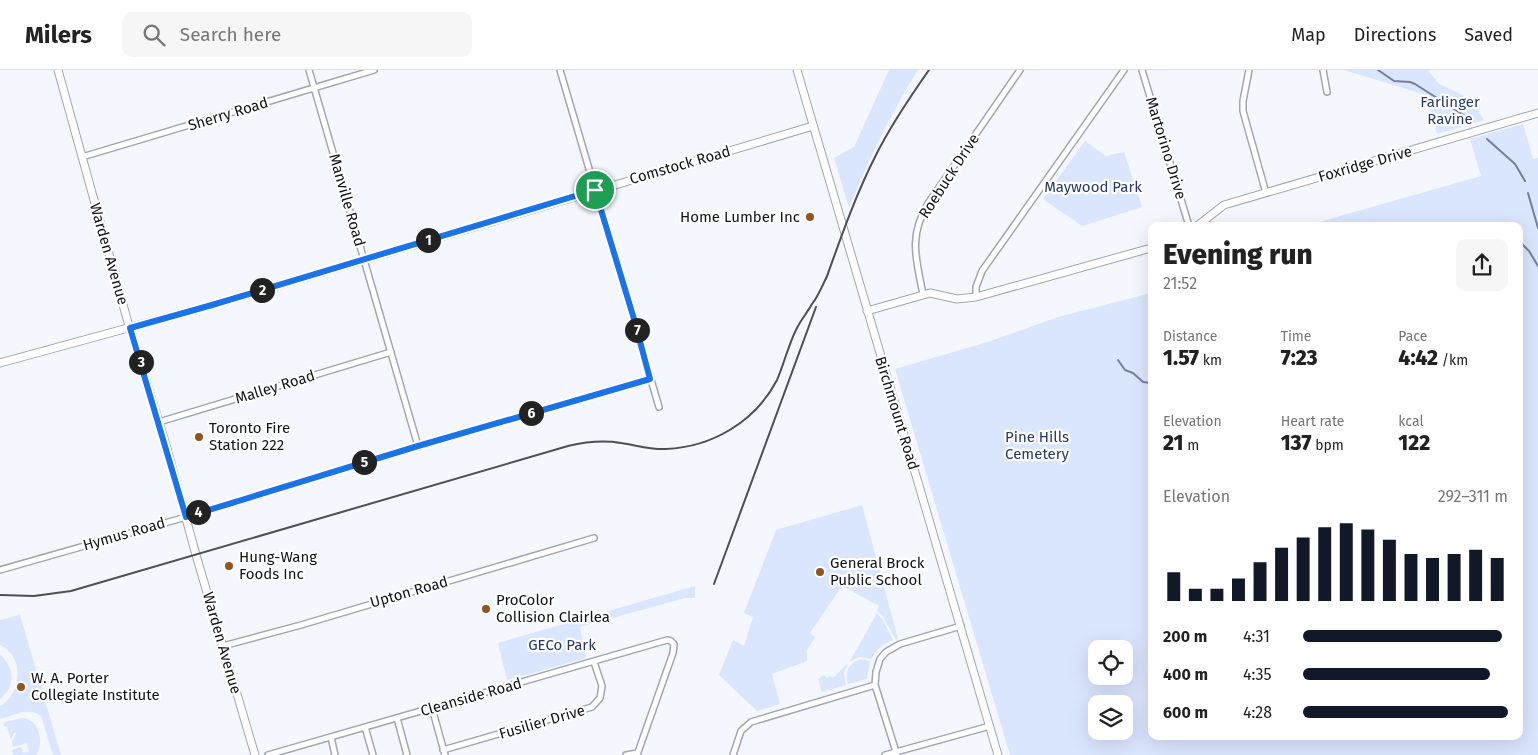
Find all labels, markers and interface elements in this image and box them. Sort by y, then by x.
search box [122,12,472,57]
text: Milers [25,21,92,49]
icon: search [140,21,168,49]
text: Search here [180,23,281,46]
text: Map [1291,24,1326,46]
text: Directions [1354,24,1436,46]
text: Saved [1464,24,1513,46]
street label: Sherry Road [186,93,270,135]
park label: Farlinger Ravine [1420,93,1480,128]
street label: Martorino Drive [1142,95,1190,201]
street label: Roebuck Drive [915,130,983,222]
street label: Comstock Road [627,142,733,188]
street label: Foxridge Drive [1316,142,1414,186]
street label: Manville Road [325,152,369,248]
pin [574,169,616,211]
icon: arrive [581,176,609,204]
park label: Maywood Park [1044,178,1142,196]
street label: Warden Avenue [86,201,132,307]
place label: Home Lumber Inc [680,208,800,226]
marker: Home Lumber Inc [804,211,816,223]
pin: 1 [416,228,440,252]
text: 1 [425,232,432,249]
text: Evening run [1163,238,1313,271]
button: share [1456,239,1508,291]
text: 21:52 [1163,274,1197,293]
pin: 2 [250,278,274,302]
text: 2 [259,282,266,299]
pin: 7 [624,318,650,342]
text: 7 [634,322,641,339]
text: Distance [1163,328,1217,345]
text: Time [1281,328,1311,345]
text: Pace [1398,328,1427,345]
text: 1.57 [1163,345,1199,371]
text: 7:23 [1281,345,1318,371]
text: 4:42 [1398,345,1438,371]
pin: 3 [128,350,154,374]
text: km [1199,352,1222,369]
text: /km [1438,352,1468,369]
text: 3 [138,354,145,371]
street label: Birchmount Road [871,354,923,472]
street label: Malley Road [233,366,317,408]
pin: 6 [518,400,544,426]
text: 6 [528,405,535,422]
text: Elevation [1163,413,1222,430]
text: Heart rate [1281,413,1344,430]
text: kcal [1398,413,1424,430]
place label: Toronto Fire Station 222 [209,419,290,454]
park label: Pine Hills Cemetery [1005,428,1070,463]
text: 21 [1163,430,1183,456]
text: 137 [1281,430,1312,456]
text: 122 [1398,430,1430,456]
marker: Toronto Fire Station 222 [193,431,205,443]
text: m [1183,437,1199,454]
text: bpm [1312,437,1344,454]
pin: 5 [352,450,376,474]
text: 5 [361,454,368,471]
text: Elevation [1163,487,1230,506]
text: 292–311 m [1438,487,1508,506]
pin: 4 [186,500,210,524]
text: 4 [195,504,202,521]
street label: Hymus Road [81,514,167,554]
place label: Hung-Wang Foods Inc [239,548,317,583]
place label: General Brock Public School [830,554,925,589]
marker: Hung-Wang Foods Inc [223,560,235,572]
marker: General Brock Public School [814,566,826,578]
street label: Upton Road [368,572,450,612]
street label: Warden Avenue [199,590,245,696]
place label: ProColor Collision Clairlea [496,591,610,626]
marker: ProColor Collision Clairlea [480,603,492,615]
text: 200 m [1163,627,1207,646]
text: 4:31 [1243,627,1270,646]
park label: GECo Park [528,636,596,654]
map controls [1088,640,1133,740]
button: locate [1088,640,1133,685]
text: 400 m [1163,665,1208,684]
text: 4:35 [1243,665,1272,684]
place label: W. A. Porter Collegiate Institute [31,669,160,704]
street label: Cleanside Road [418,674,524,720]
marker: W. A. Porter Collegiate Institute [15,681,27,693]
button: layers [1088,695,1133,740]
street label: Fusilier Drive [497,701,587,743]
text: 600 m [1163,703,1208,722]
text: 4:28 [1243,703,1272,722]

